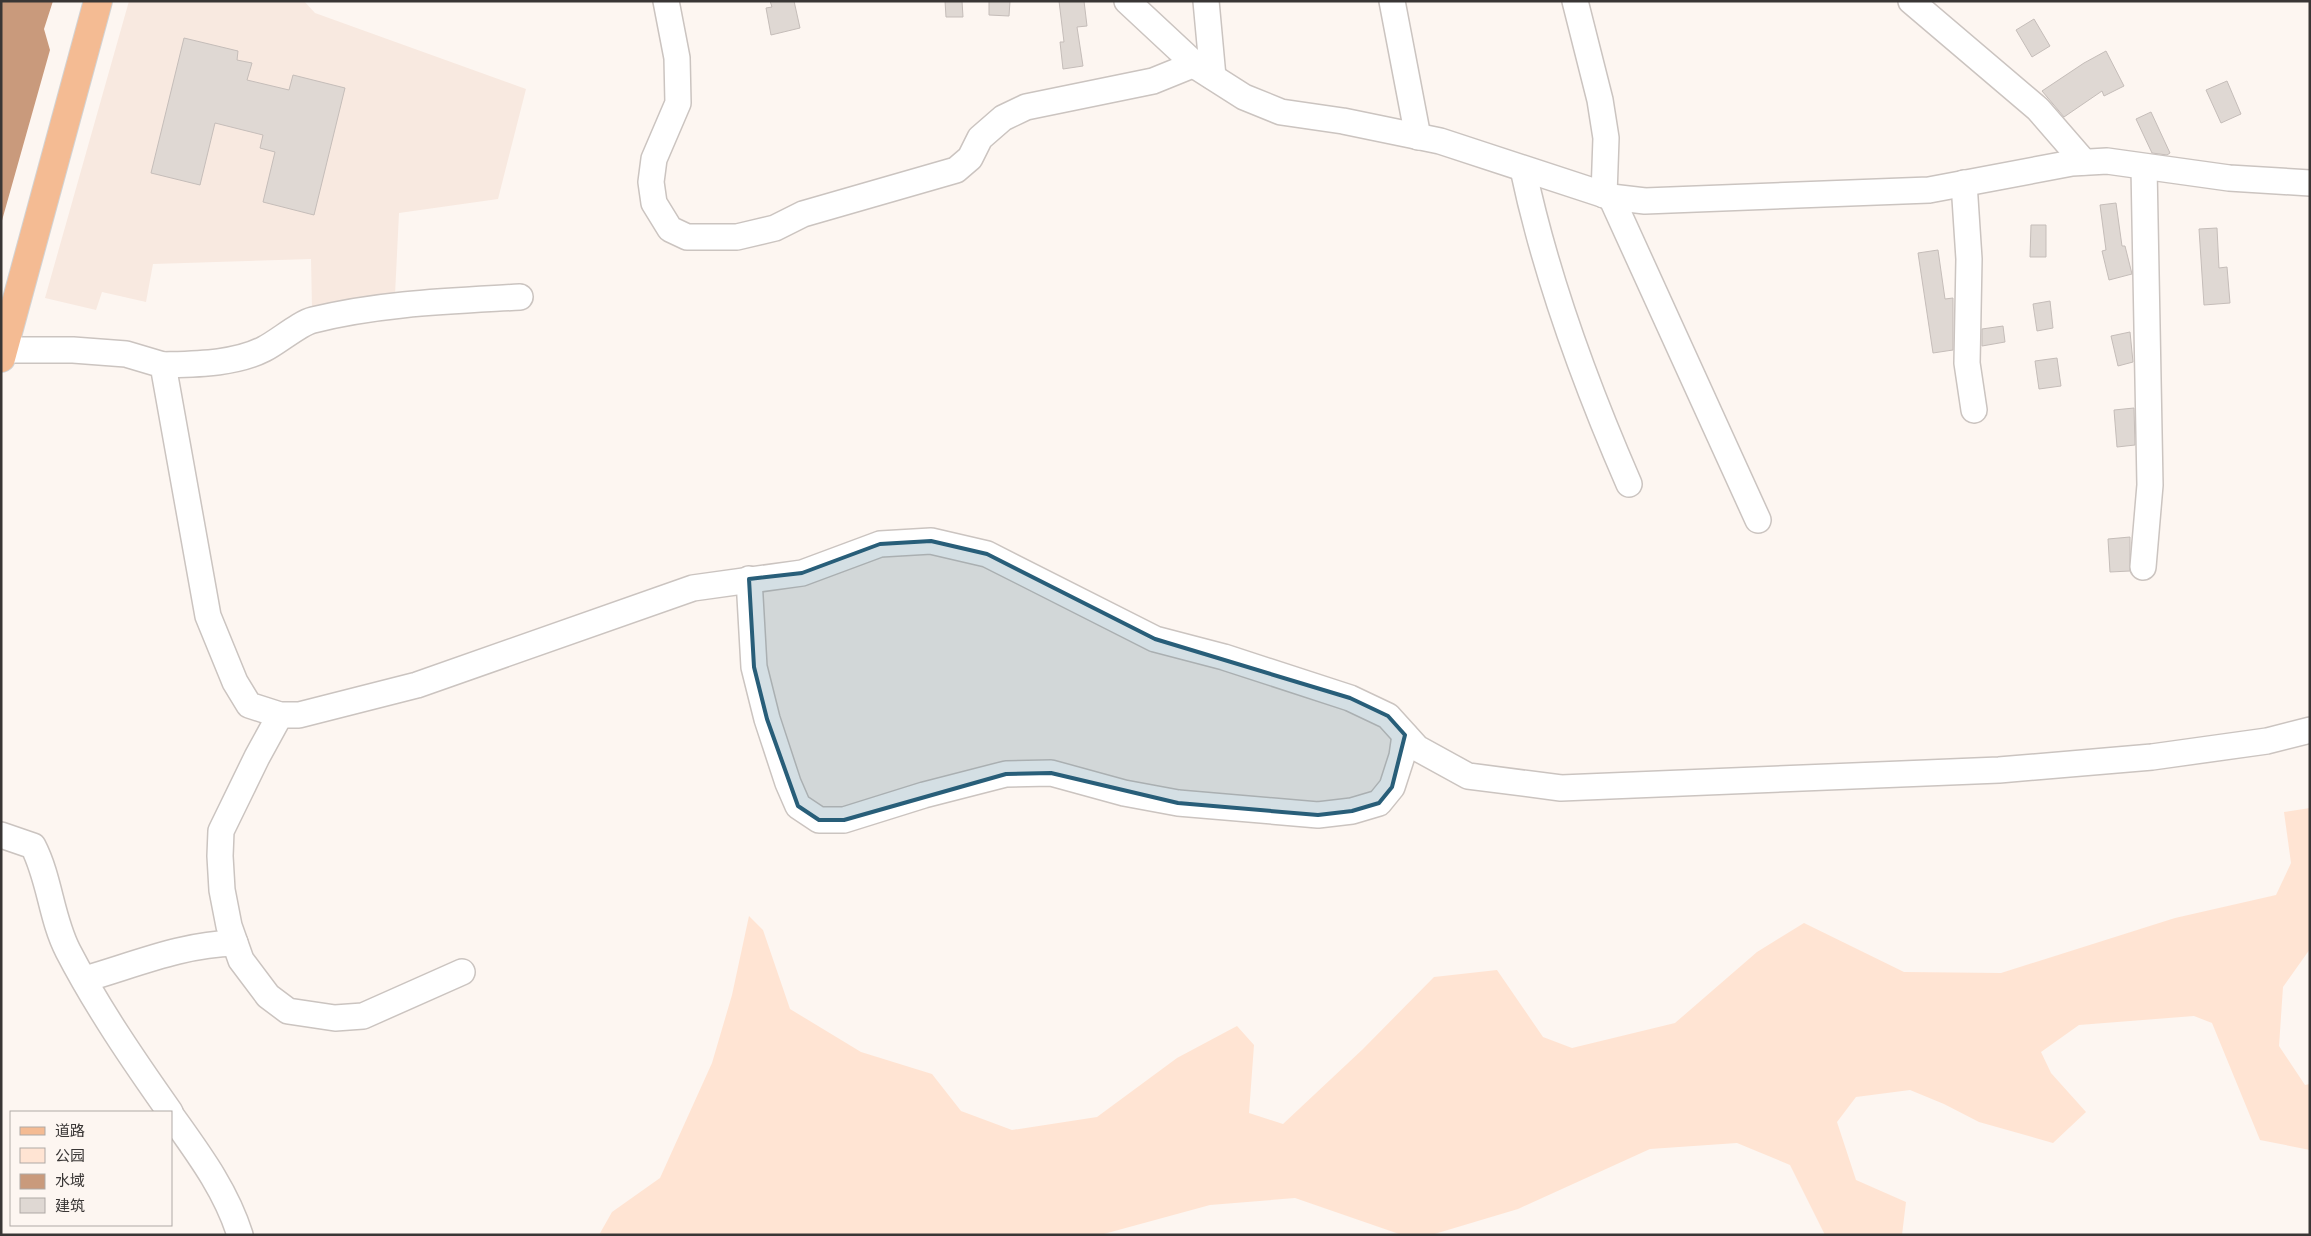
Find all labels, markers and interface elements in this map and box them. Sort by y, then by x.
legend [10,1111,172,1226]
text: 道路 [55,1122,85,1140]
text: 公园 [55,1147,85,1165]
text: 水域 [55,1172,85,1190]
text: 建筑 [55,1197,85,1215]

